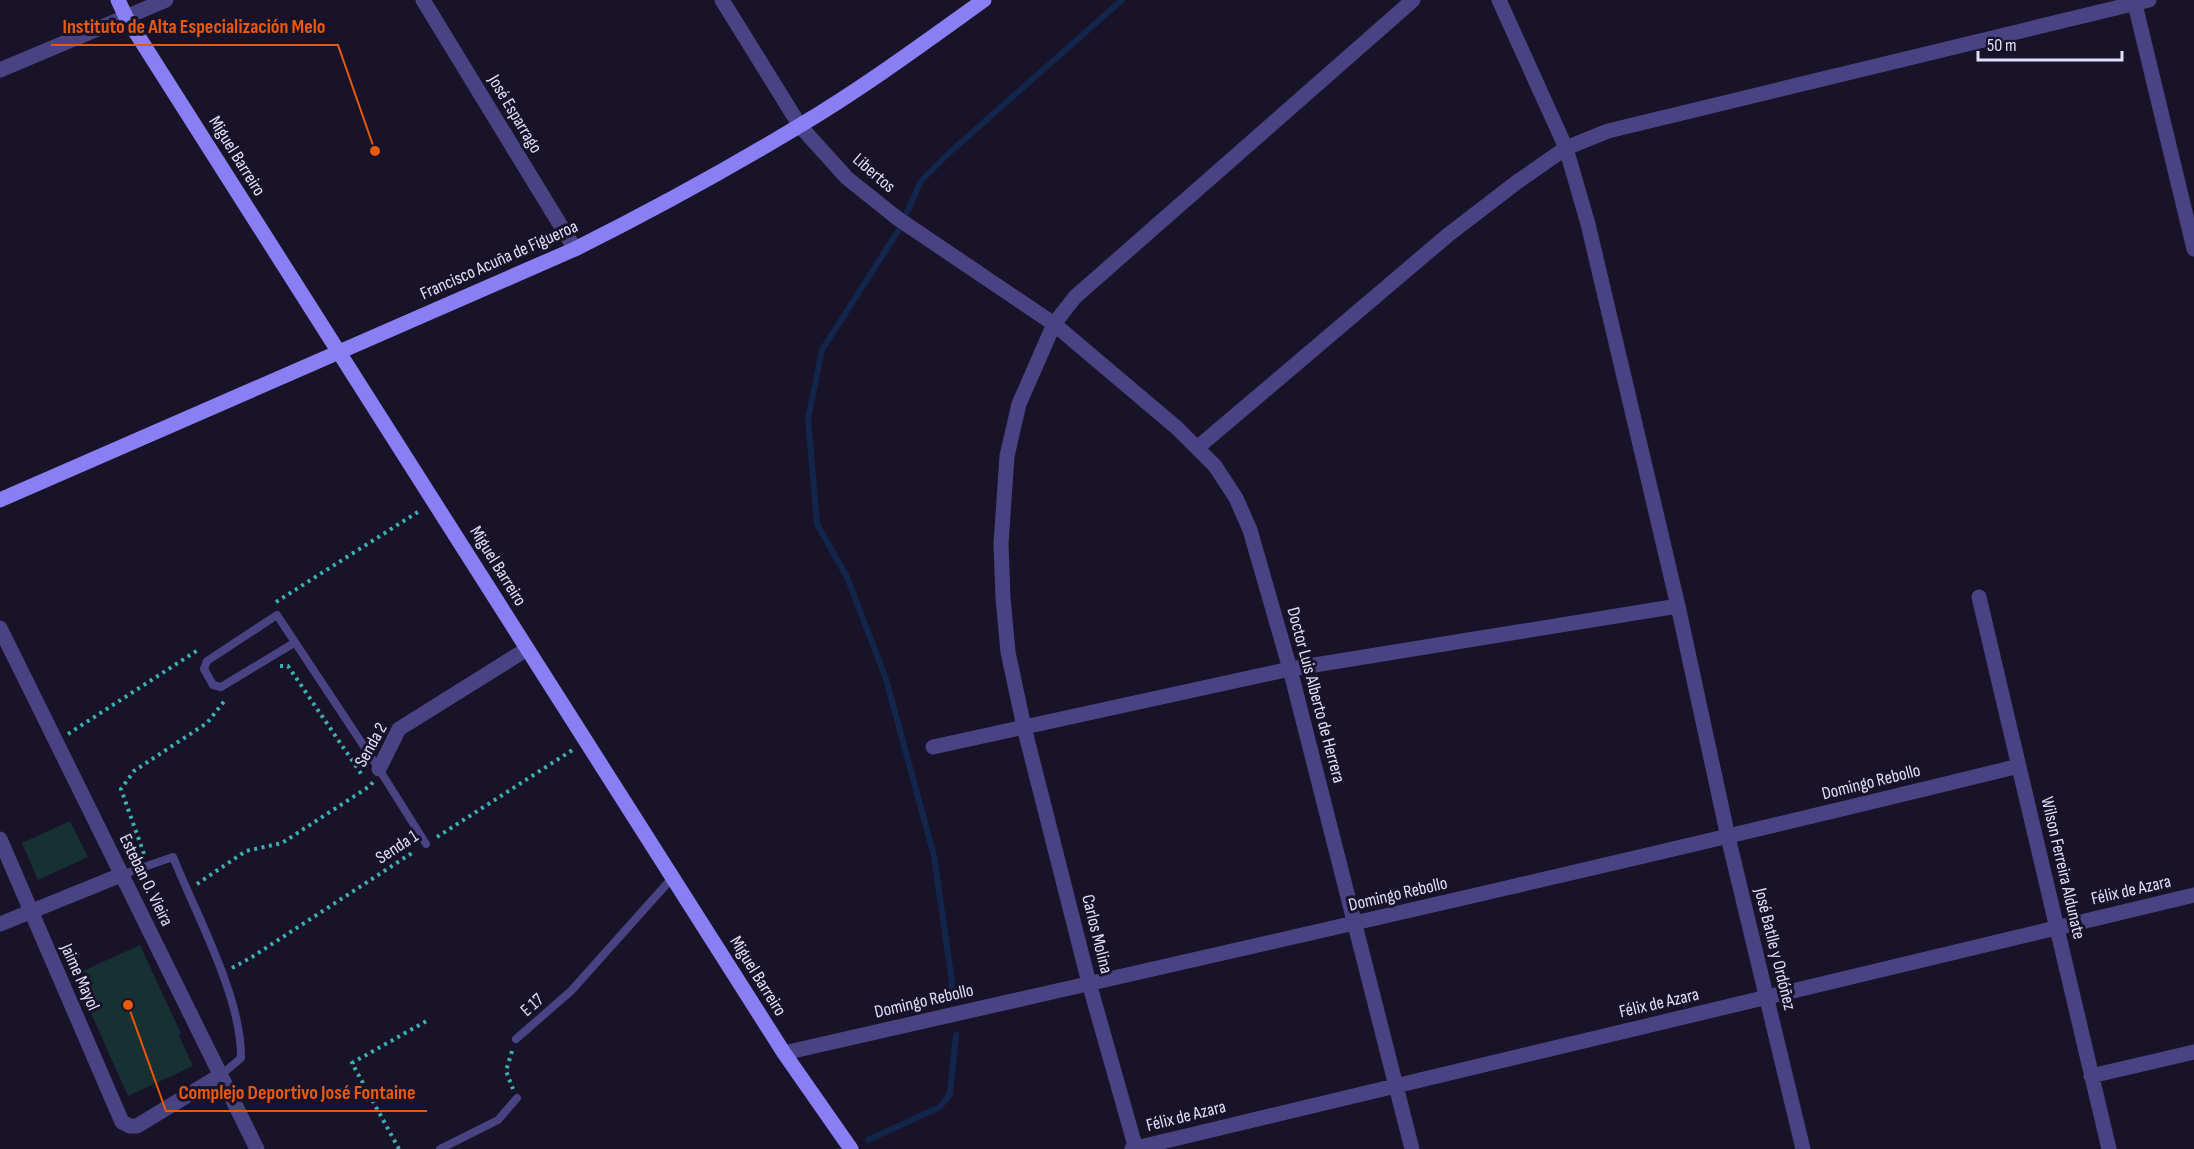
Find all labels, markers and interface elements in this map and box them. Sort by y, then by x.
callout: Instituto de Alta Especialización Melo [51,7,338,45]
text: Instituto de Alta Especialización Melo [62,15,326,39]
scale bar [1978,24,2122,62]
text: 50 m [1987,35,2017,56]
street label: José Esparrago [483,70,547,157]
street label: Miguel Barreiro [204,112,270,200]
street label: Libertos [848,149,900,197]
street label: Francisco Acuña de Figueroa [417,216,581,304]
street label: Miguel Barreiro [465,522,531,610]
street label: Doctor Luis Alberto de Herrera [1282,605,1350,785]
street label: Senda 2 [350,719,392,771]
street label: Domingo Rebollo [1820,760,1922,804]
street label: Wilson Ferreira Aldunate [2036,795,2090,941]
street label: Senda 1 [372,825,423,868]
street label: Esteban O. Vieira [115,830,177,930]
street label: Félix de Azara [2089,871,2173,909]
street label: Domingo Rebollo [1347,872,1449,916]
street label: José Batlle y Ordóñez [1749,885,1800,1013]
street label: Carlos Molina [1077,892,1117,976]
street label: Miguel Barreiro [725,932,791,1020]
street label: Jaime Mayol [56,939,104,1014]
street label: Domingo Rebollo [873,979,975,1023]
street label: Félix de Azara [1617,984,1701,1022]
street label: E 17 [516,989,548,1021]
callout: Complejo Deportivo José Fontaine [166,1073,427,1111]
text: Complejo Deportivo José Fontaine [178,1081,416,1105]
street label: Félix de Azara [1144,1096,1228,1136]

